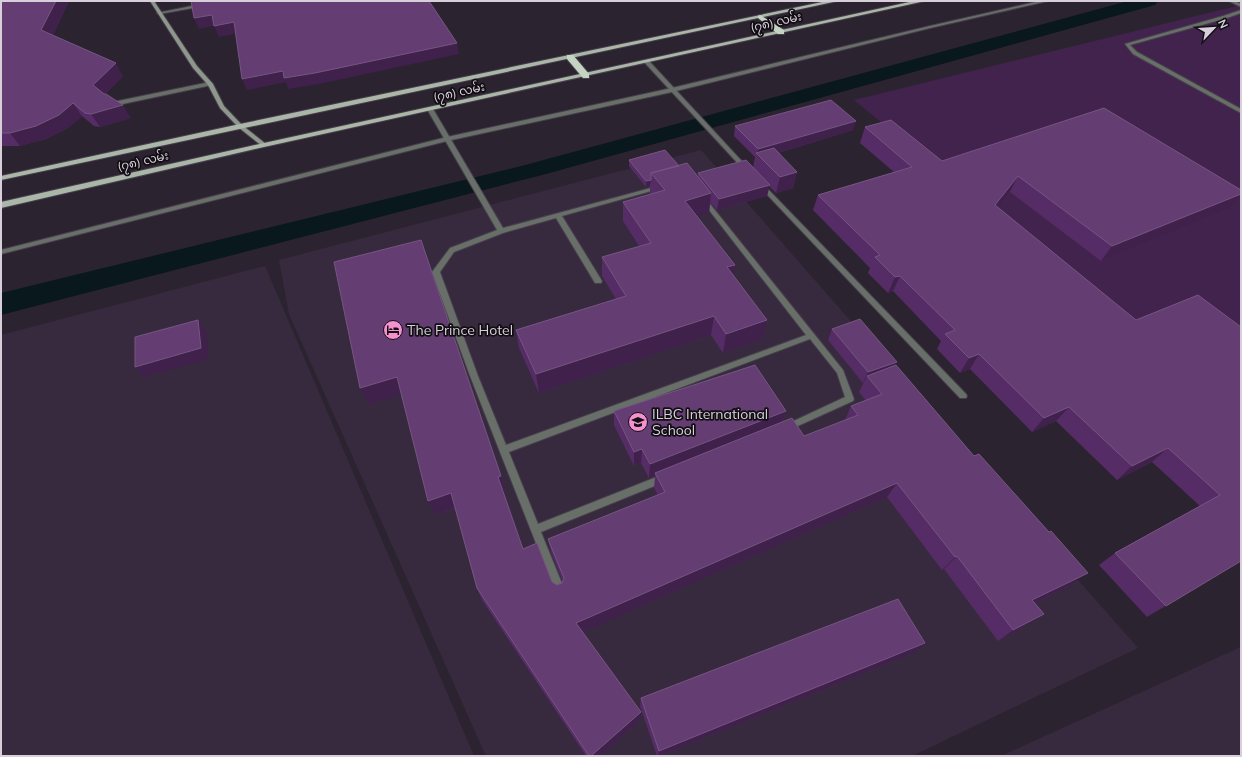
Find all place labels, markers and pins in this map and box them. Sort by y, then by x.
hotel icon: The Prince Hotel [382,319,404,341]
place label: The Prince Hotel [407,321,513,339]
place label: ILBC International School [652,405,768,439]
school or university icon: ILBC International School [627,411,649,433]

